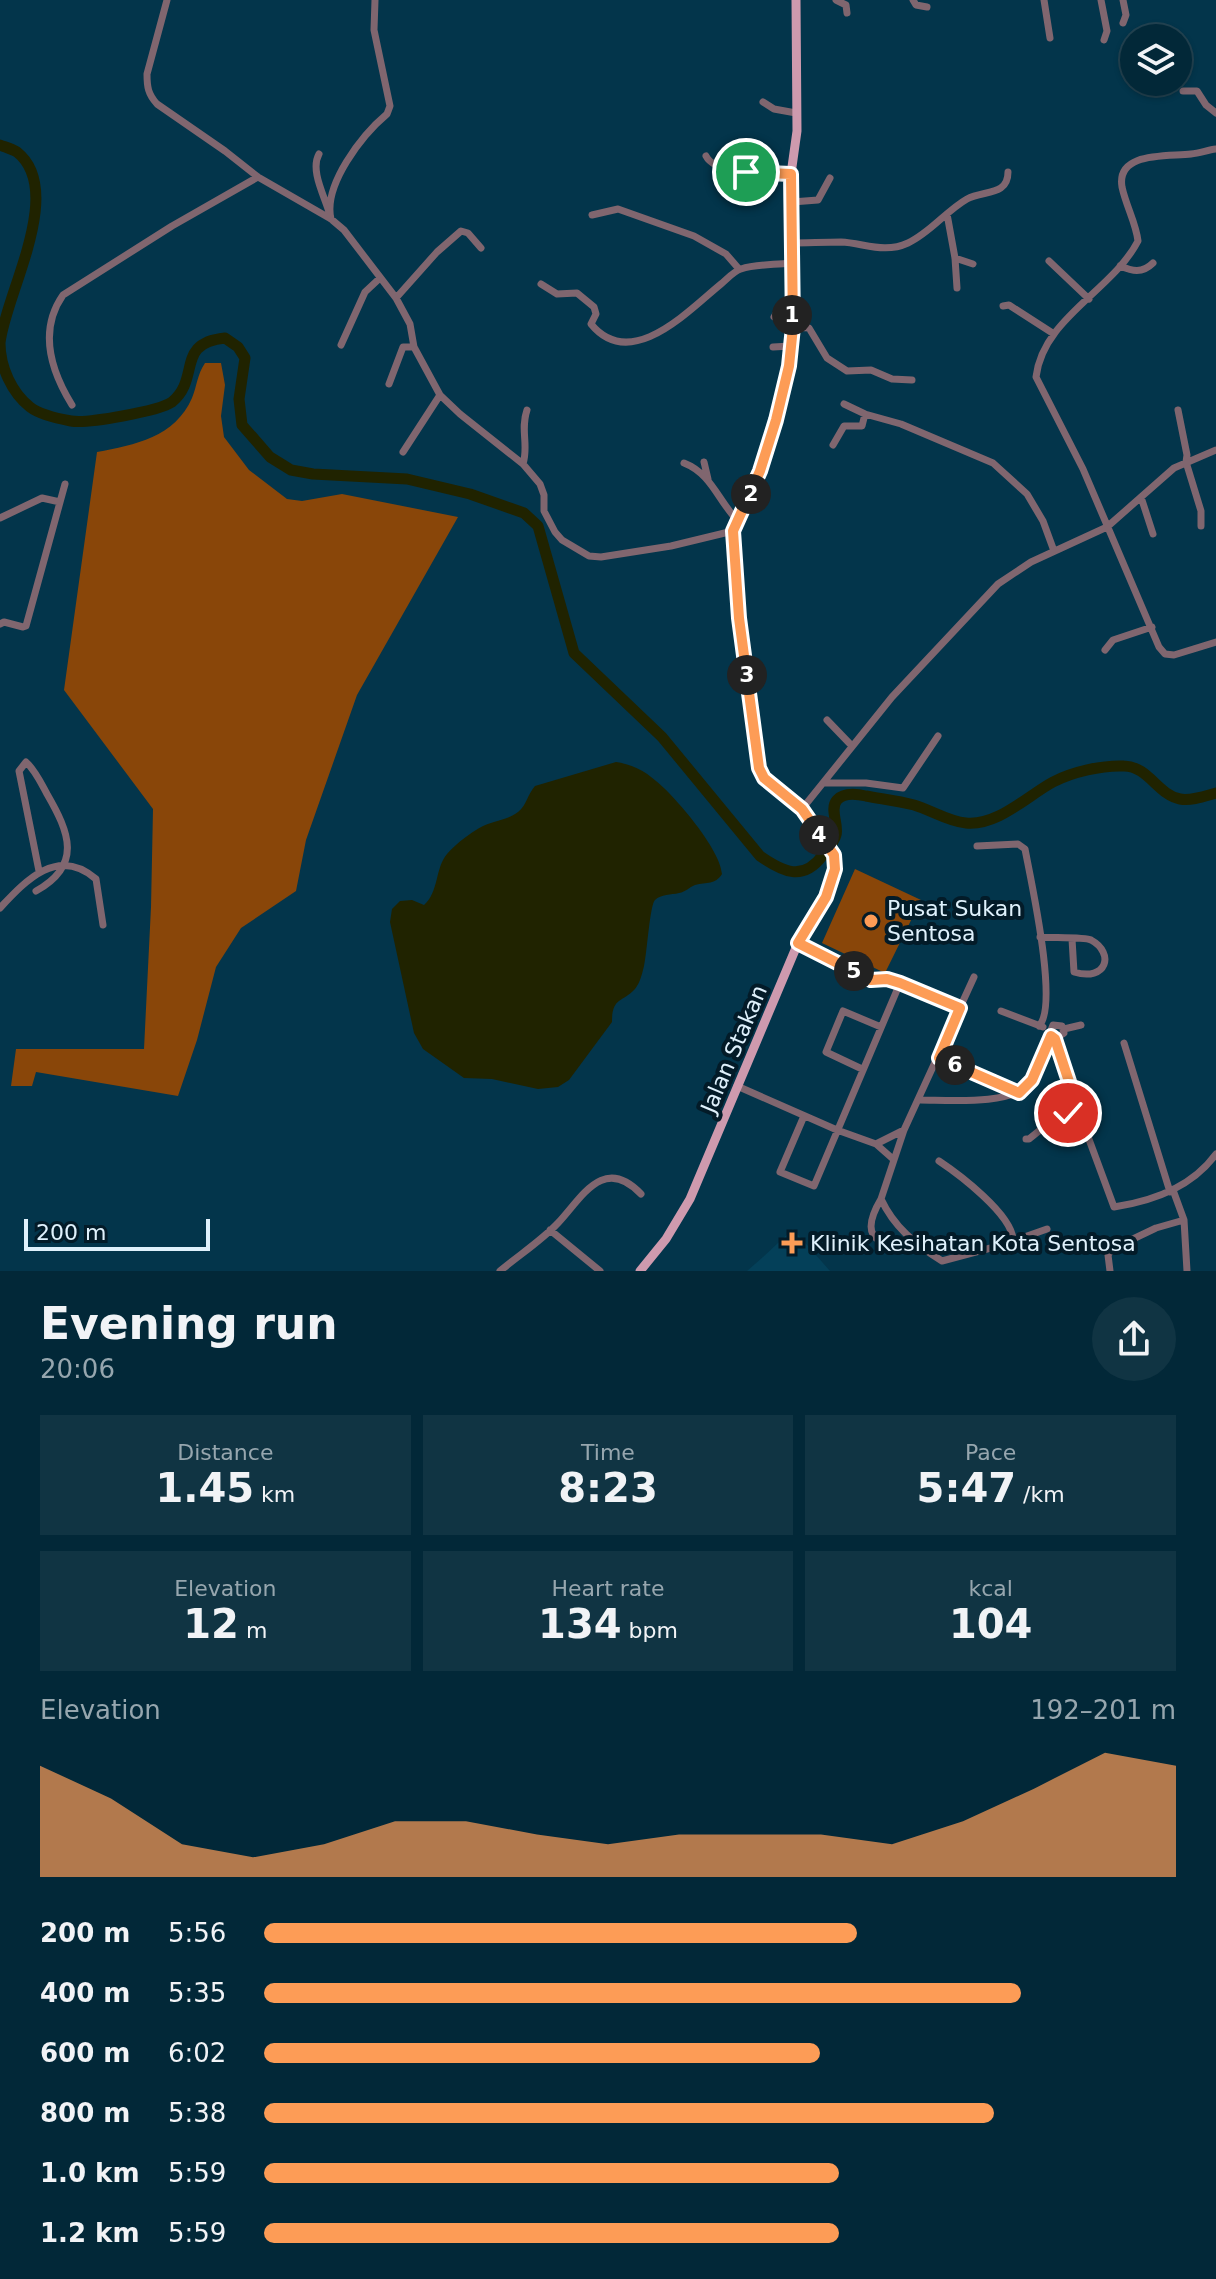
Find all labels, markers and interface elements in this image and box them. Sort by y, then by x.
map controls [1120,24,1192,96]
button: layers [1120,24,1192,96]
pin [712,138,780,206]
icon: arrive [724,150,768,194]
pin: 1 [772,295,812,335]
text: 1 [784,302,800,327]
pin: 2 [731,474,771,514]
text: 2 [743,481,759,506]
pin: 3 [727,655,767,695]
text: 3 [739,662,755,687]
pin: 4 [799,815,839,855]
text: 4 [811,822,827,847]
place label: Pusat Sukan Sentosa [887,896,1022,946]
marker: Pusat Sukan Sentosa [862,912,880,930]
pin: 5 [834,951,874,991]
text: 5 [846,958,862,983]
street label: Jalan Stakan [695,981,772,1118]
pin: 6 [935,1045,975,1085]
text: 6 [947,1052,963,1077]
pin [1034,1079,1102,1147]
icon: check [1046,1091,1090,1135]
scale bar [24,1215,210,1251]
text: 200 m [36,1220,106,1245]
place label: Klinik Kesihatan Kota Sentosa [810,1231,1136,1256]
marker: Klinik Kesihatan Kota Sentosa [781,1232,803,1254]
button: share [1092,1297,1176,1381]
text: Evening run [40,1298,337,1349]
text: 20:06 [40,1354,115,1384]
text: Distance [177,1440,273,1465]
text: Time [581,1440,635,1465]
text: Pace [965,1440,1016,1465]
text: 1.45 [155,1465,254,1511]
text: 8:23 [558,1465,658,1511]
text: 5:47 [917,1465,1016,1511]
text: km [254,1482,295,1507]
text: /km [1016,1482,1065,1507]
text: Elevation [174,1576,276,1601]
text: Heart rate [552,1576,664,1601]
text: kcal [968,1576,1013,1601]
text: 12 [183,1601,239,1647]
text: 134 [538,1601,622,1647]
text: 104 [949,1601,1032,1647]
text: m [239,1618,267,1643]
text: bpm [622,1618,678,1643]
text: Elevation [40,1695,161,1725]
text: 192–201 m [1030,1695,1176,1725]
text: 200 m [40,1918,130,1948]
text: 5:56 [168,1918,226,1948]
text: 400 m [40,1978,130,2008]
text: 5:35 [168,1978,226,2008]
text: 600 m [40,2038,130,2068]
text: 6:02 [168,2038,226,2068]
text: 800 m [40,2098,130,2128]
text: 5:38 [168,2098,226,2128]
text: 1.0 km [40,2158,140,2188]
text: 5:59 [168,2158,226,2188]
text: 1.2 km [40,2218,140,2248]
text: 5:59 [168,2218,226,2248]

